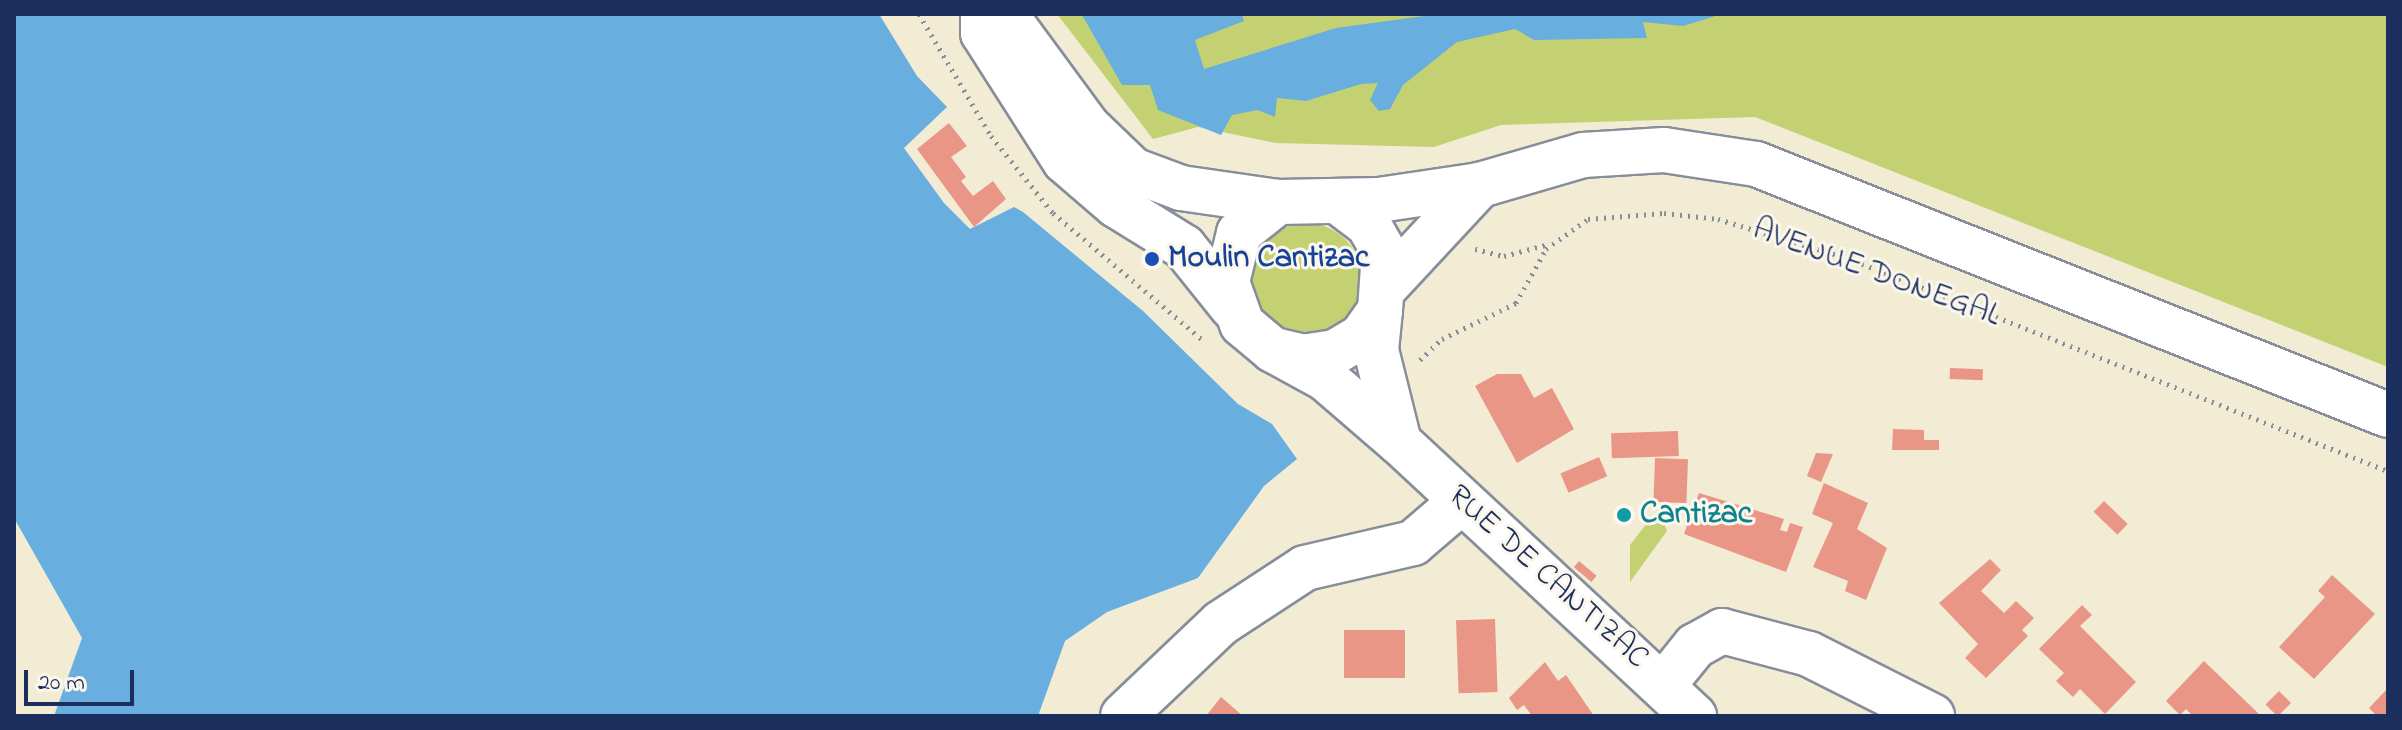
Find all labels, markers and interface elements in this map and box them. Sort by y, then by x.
street label: AVENUE DONEGAL [1747,211,2005,337]
place label: Moulin Cantizac [1168,240,1369,278]
marker: Moulin Cantizac [1143,250,1161,268]
street label: RUE DE CANTIZAC [1439,478,1655,678]
place label: Cantizac [1640,496,1752,534]
marker: Cantizac [1615,506,1633,524]
scale bar [28,654,138,704]
text: 20 m [38,666,85,701]

